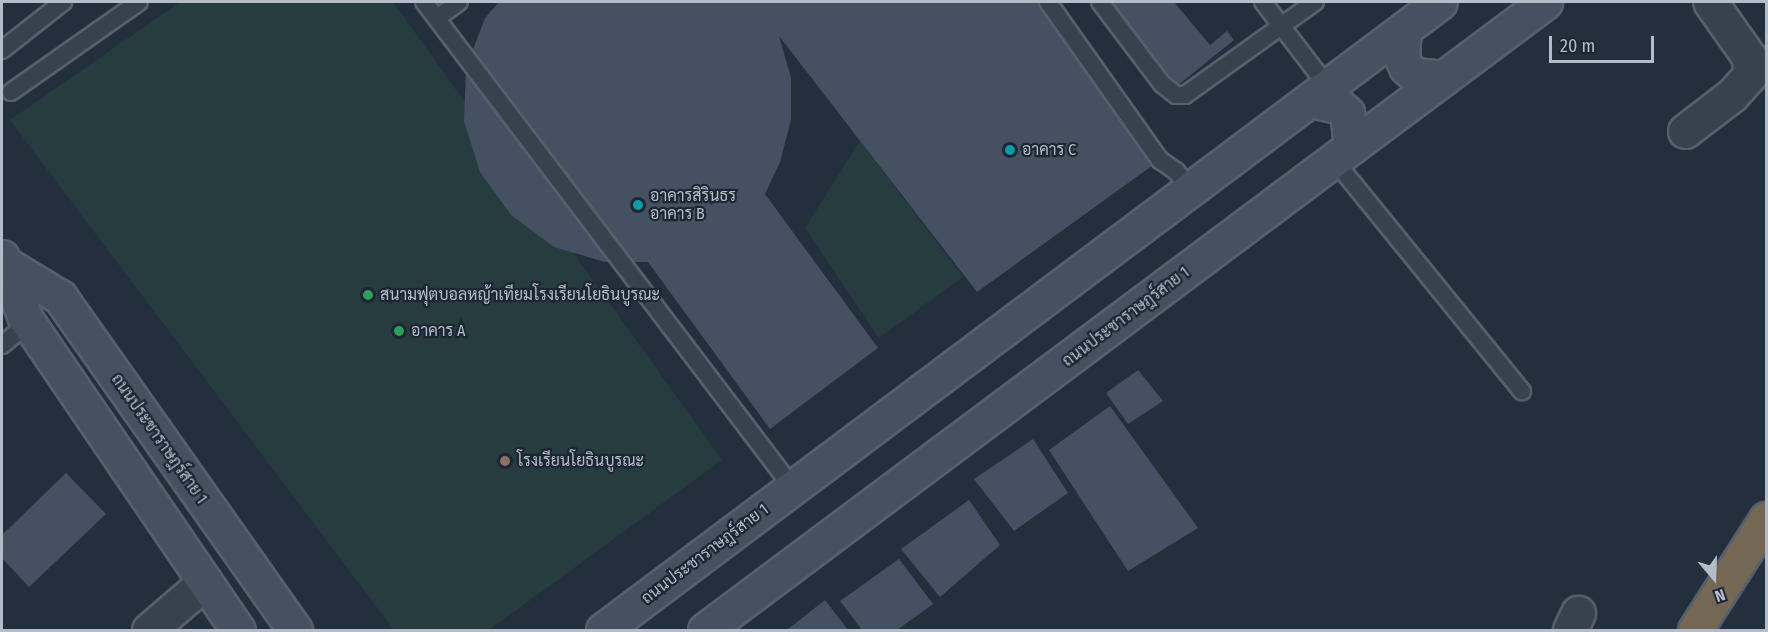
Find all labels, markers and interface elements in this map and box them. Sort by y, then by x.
scale bar [1552,24,1657,62]
text: 20 m [1560,35,1595,57]
place label: อาคาร C [1022,140,1076,160]
marker: อาคาร C [1003,143,1017,157]
place label: อาคารสิรินธร อาคาร B [650,186,736,224]
marker: อาคารสิรินธร อาคาร B [631,198,645,212]
street label: ถนนประชาราษฎร์สาย 1 [1059,263,1193,371]
place label: สนามฟุตบอลหญ้าเทียมโรงเรียนโยธินบูรณะ [380,285,660,305]
marker: สนามฟุตบอลหญ้าเทียมโรงเรียนโยธินบูรณะ [361,288,375,302]
place label: อาคาร A [411,321,465,341]
marker: อาคาร A [392,324,406,338]
street label: ถนนประชาราษฎร์สาย 1 [107,370,211,508]
place label: โรงเรียนโยธินบูรณะ [517,451,644,471]
marker: โรงเรียนโยธินบูรณะ [498,454,512,468]
street label: ถนนประชาราษฎร์สาย 1 [638,500,772,608]
north arrow [1684,548,1744,608]
text: N [1712,585,1728,606]

